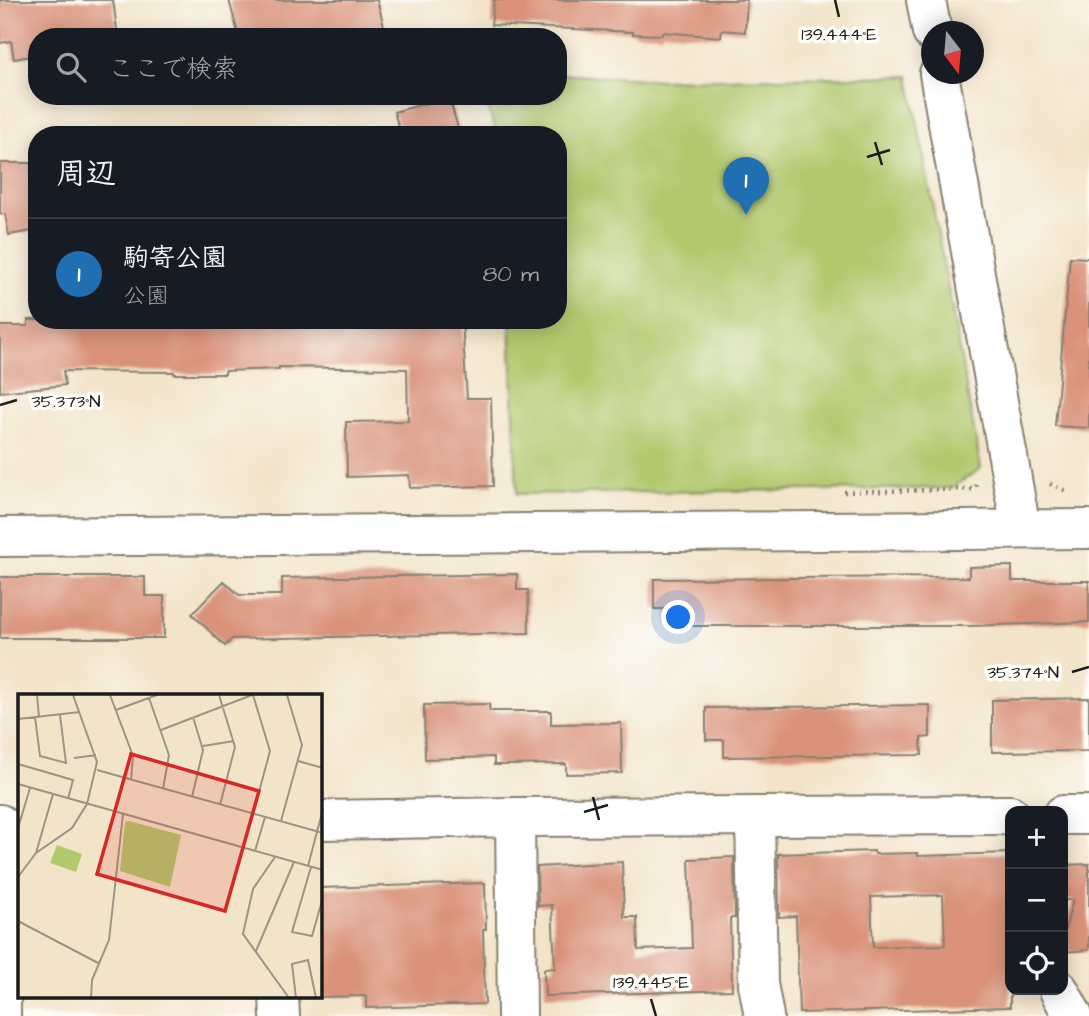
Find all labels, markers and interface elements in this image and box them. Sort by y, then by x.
north arrow [921,21,984,84]
text: 139.444°E [801,22,877,47]
search box [28,28,567,105]
icon: search [52,48,90,86]
text: ここで検索 [108,51,238,87]
text: 周辺 [56,153,116,195]
pin: 1 [723,157,769,215]
text: 駒寄公園 [123,240,227,276]
text: 1 [78,258,80,290]
text: 80 m [482,258,539,290]
text: 公園 [123,280,169,312]
text: 35.373°N [31,389,101,414]
your location [661,600,695,634]
text: 35.374°N [987,660,1059,685]
inset map [18,694,322,998]
map controls [1005,806,1068,995]
button: + [1005,806,1068,869]
button: − [1005,869,1068,932]
button: locate [1005,932,1068,995]
text: 139.445°E [613,970,689,995]

